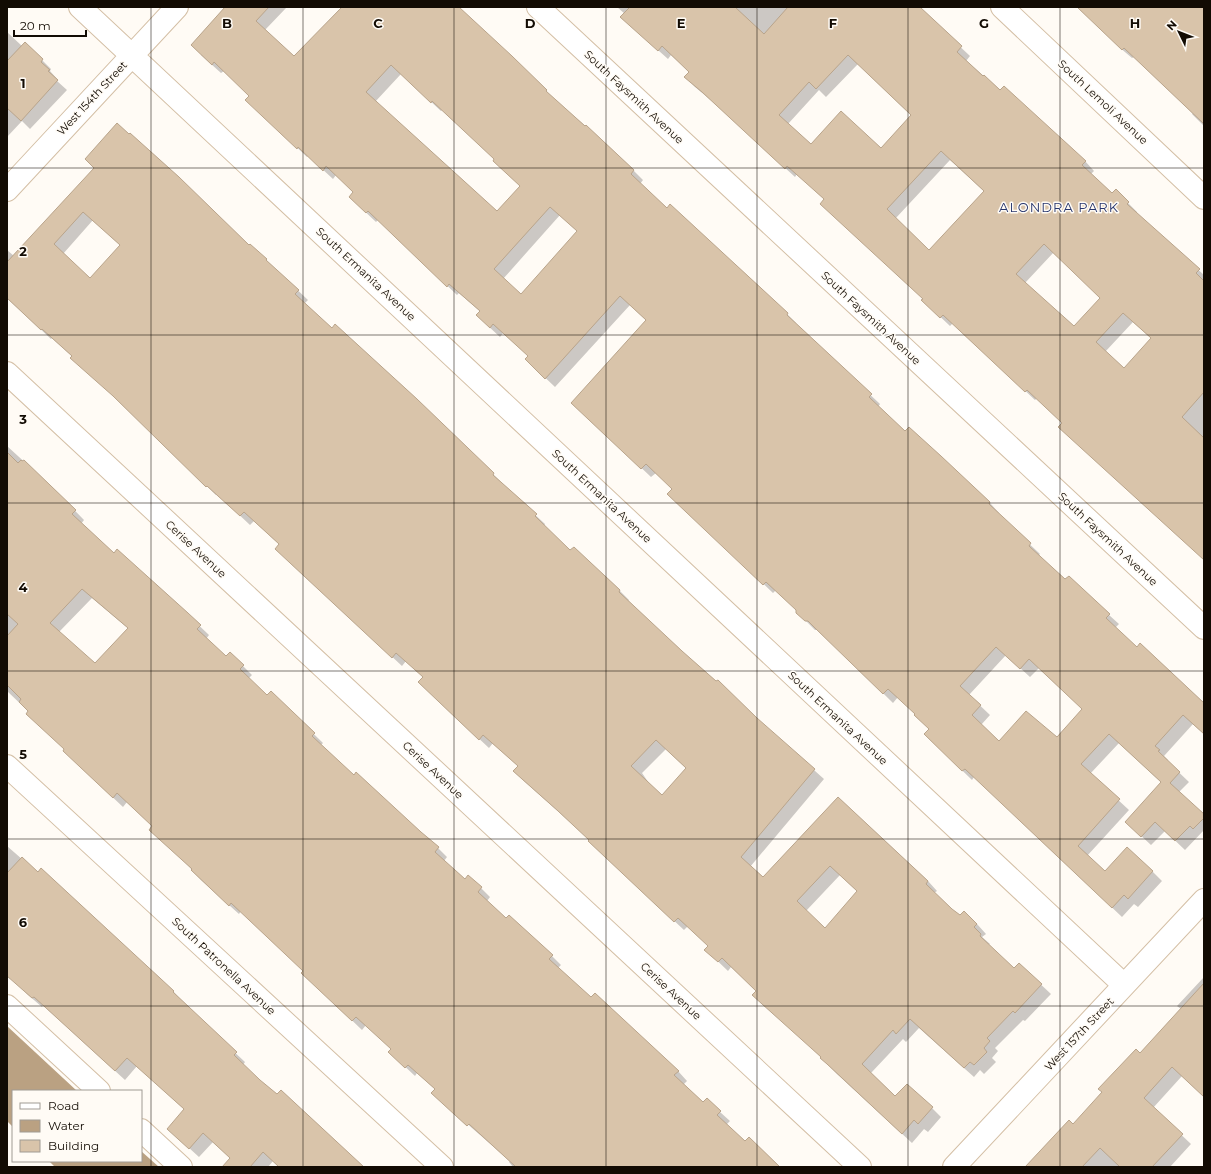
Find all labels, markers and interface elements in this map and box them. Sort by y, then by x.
scale bar [14,12,86,38]
north arrow [1159,12,1199,52]
text: B [222,15,232,31]
text: C [373,15,383,31]
text: D [525,15,536,31]
text: E [677,15,686,31]
text: F [829,15,837,31]
text: G [979,15,989,31]
text: H [1130,15,1140,31]
text: N [1164,17,1180,33]
text: 20 m [20,18,51,33]
street label: South Faysmith Avenue [581,47,687,147]
street label: South Lemoli Avenue [1055,57,1151,148]
street label: West 154th Street [54,58,130,138]
text: 1 [20,75,26,91]
district label: ALONDRA PARK [999,199,1119,215]
street label: South Ermanita Avenue [313,224,419,324]
text: 2 [19,243,27,259]
street label: South Faysmith Avenue [818,268,924,368]
text: 3 [18,411,27,427]
street label: South Ermanita Avenue [549,446,655,546]
street label: South Faysmith Avenue [1055,489,1161,589]
street label: Cerise Avenue [163,517,230,581]
text: 4 [19,579,28,595]
street label: South Ermanita Avenue [785,668,891,768]
street label: Cerise Avenue [400,738,467,802]
text: 5 [19,746,27,762]
text: 6 [19,914,28,930]
street label: South Patronella Avenue [169,914,279,1018]
street label: Cerise Avenue [638,959,705,1023]
street label: West 157th Street [1041,994,1117,1074]
legend [12,1090,142,1162]
text: Road [48,1098,79,1113]
text: Water [48,1118,85,1133]
text: Building [48,1138,99,1153]

